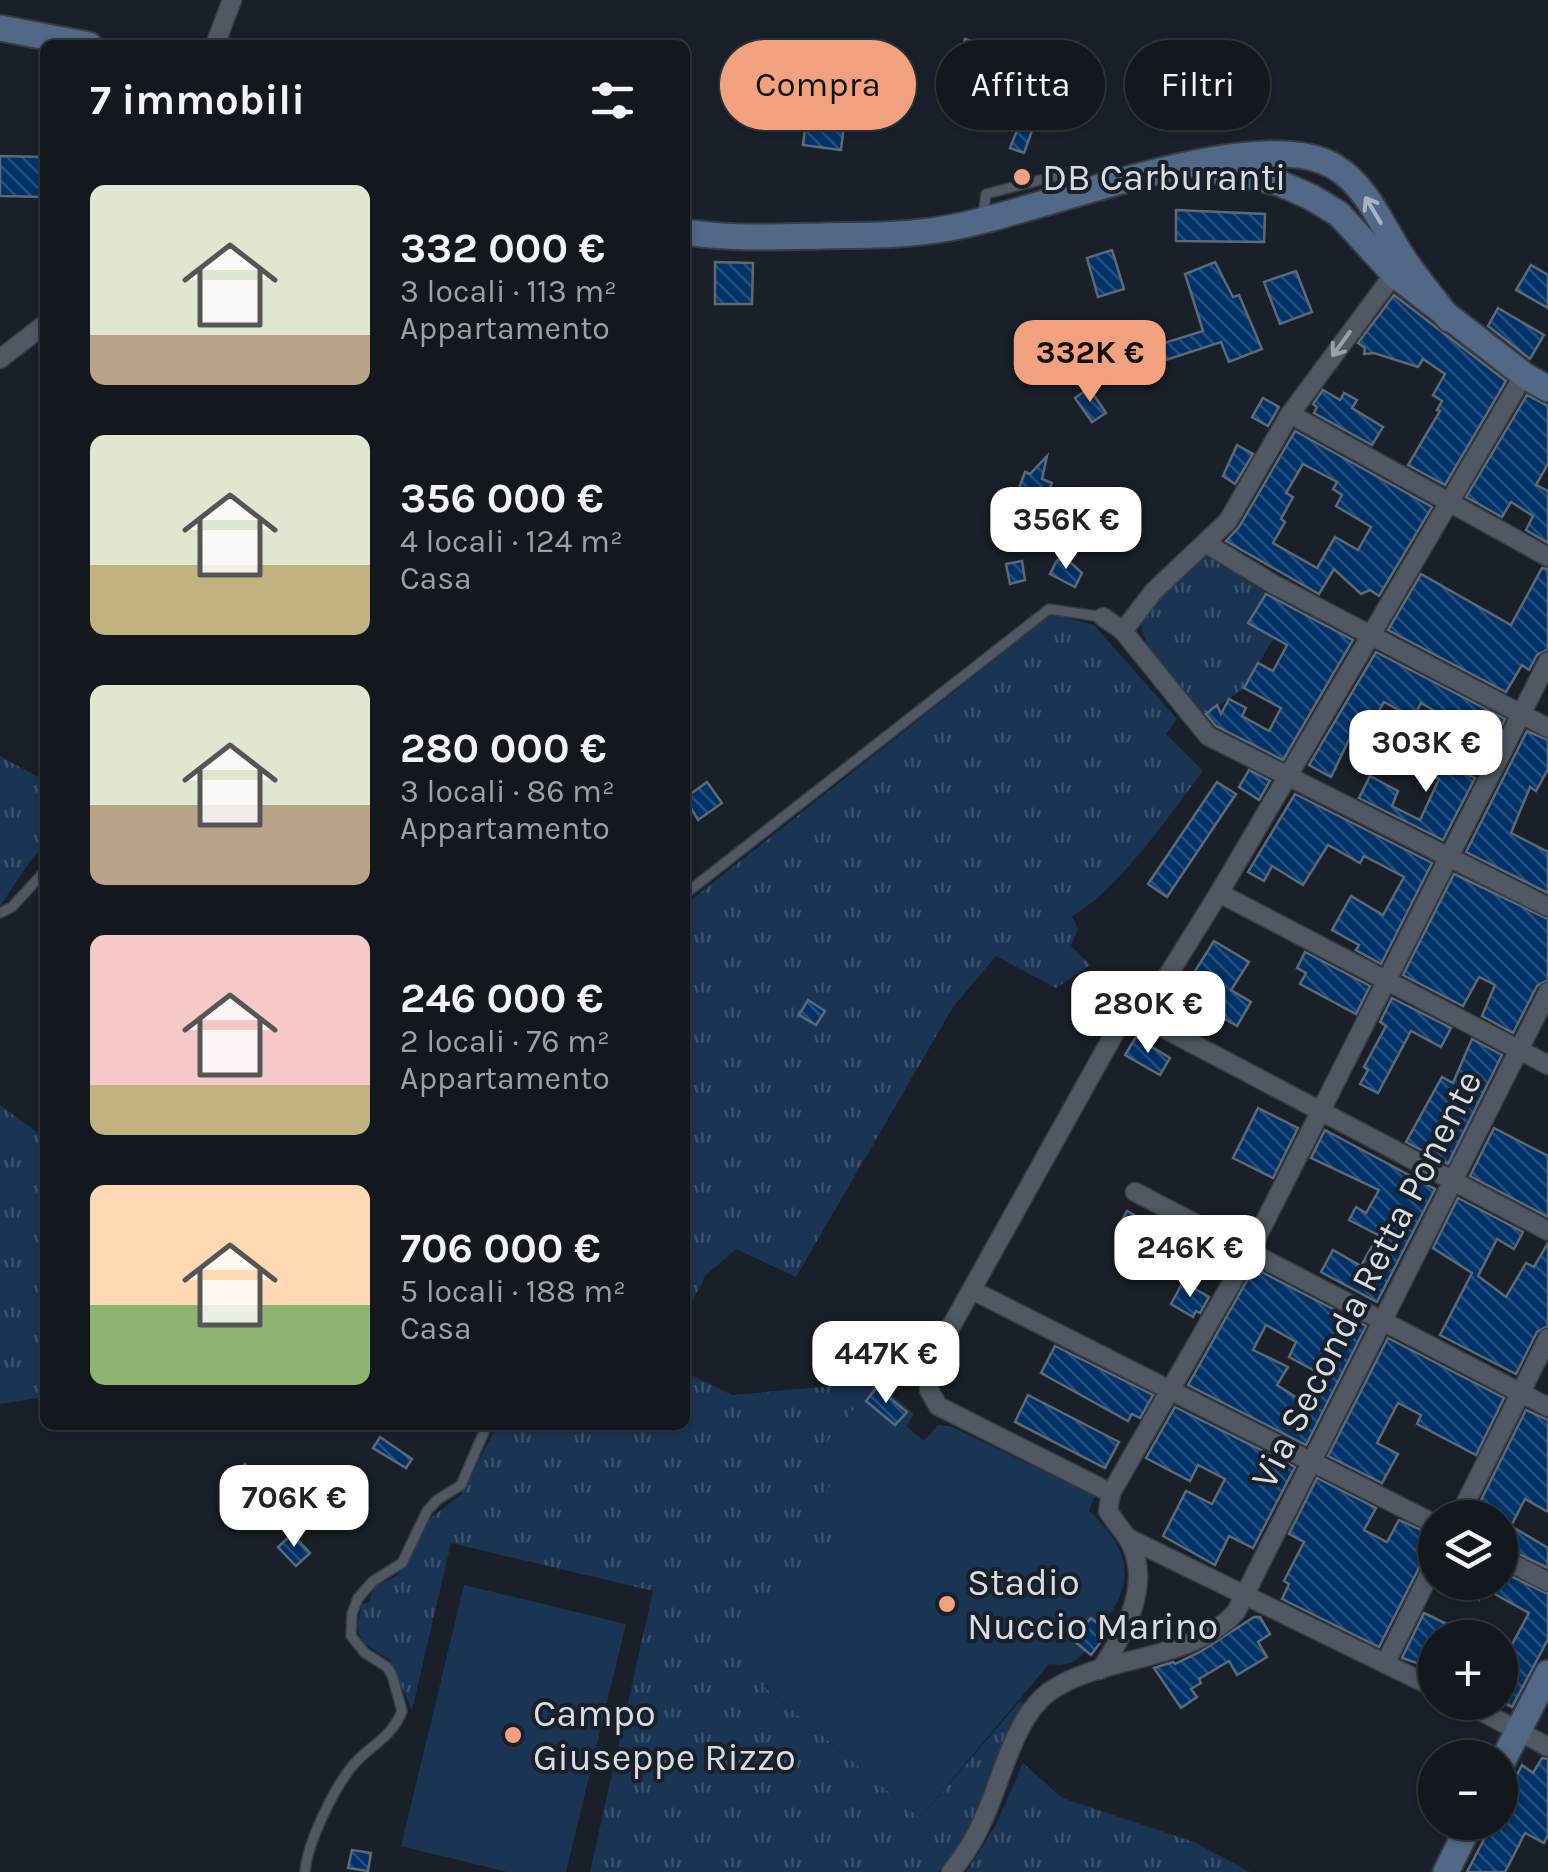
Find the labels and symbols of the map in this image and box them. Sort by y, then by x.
place label: DB Carburanti [1042,155,1286,200]
marker: DB Carburanti [1011,166,1033,188]
one-way arrow [1363,196,1383,225]
pin: 332K € [1009,320,1171,405]
one-way arrow [1331,330,1352,357]
pin: 356K € [985,487,1147,572]
pin: 303K € [1345,710,1507,795]
pin: 280K € [1067,971,1229,1056]
street label: Via Seconda Retta Ponente [1241,1063,1492,1496]
pin: 246K € [1109,1215,1271,1300]
pin: 447K € [805,1321,967,1406]
pin: 706K € [213,1465,375,1550]
place label: Stadio Nuccio Marino [967,1560,1218,1649]
marker: Stadio Nuccio Marino [936,1593,958,1615]
place label: Campo Giuseppe Rizzo [533,1691,796,1780]
marker: Campo Giuseppe Rizzo [502,1724,524,1746]

